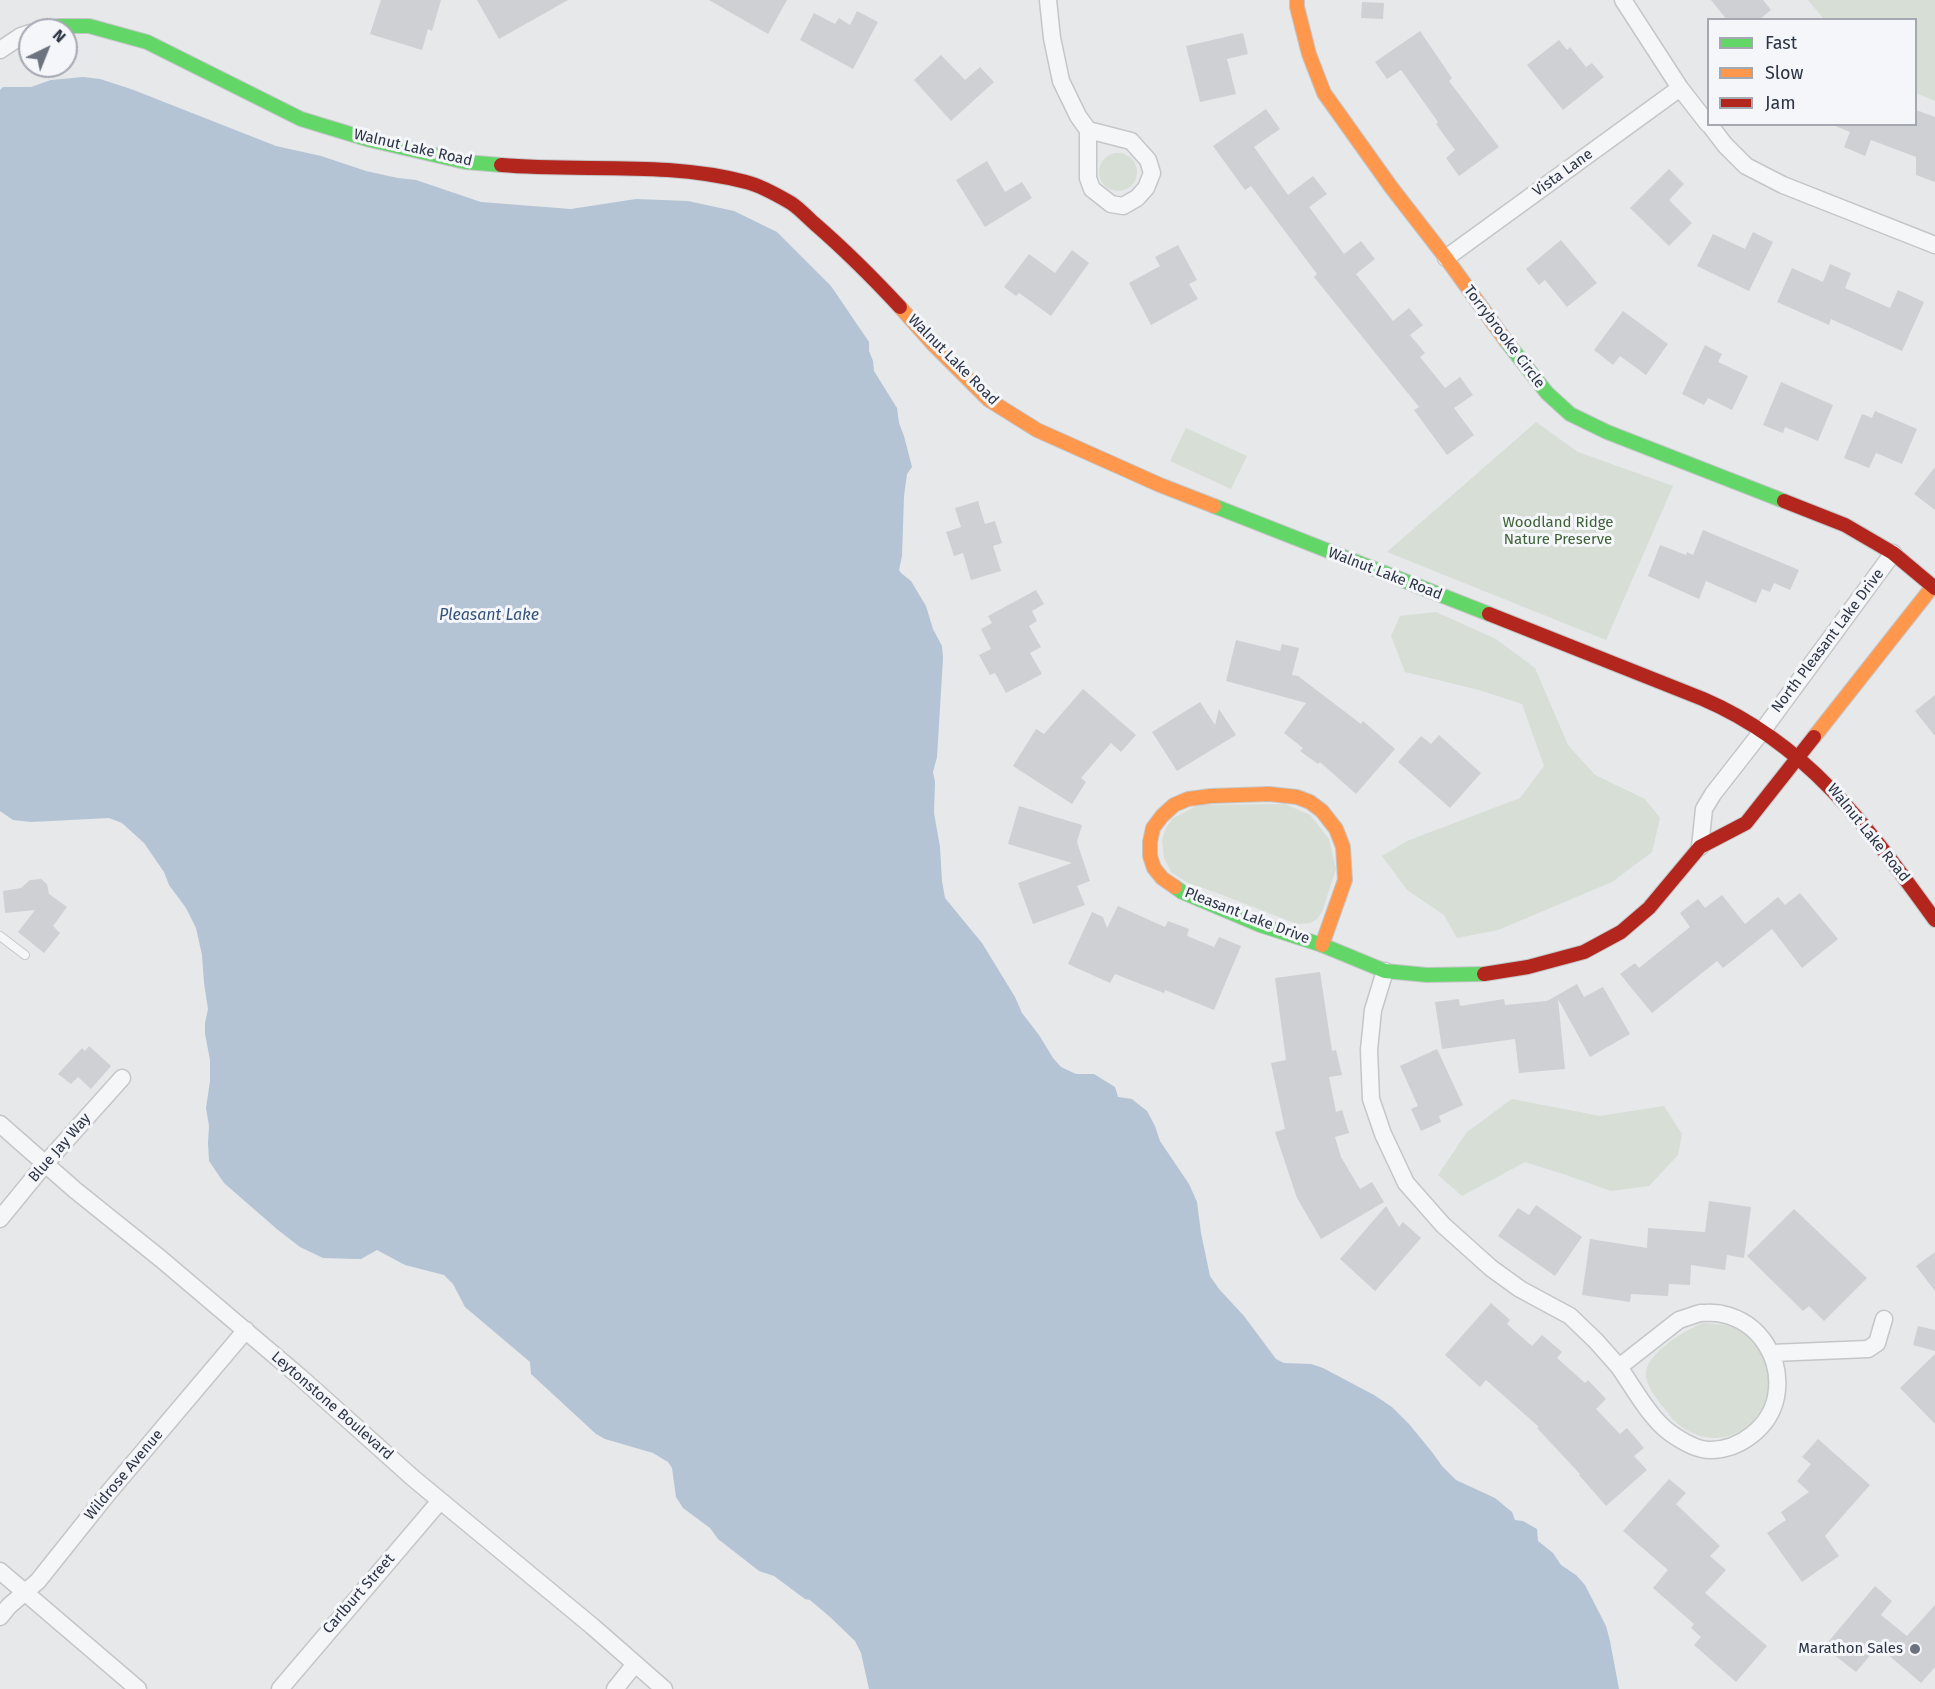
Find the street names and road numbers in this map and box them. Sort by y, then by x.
street label: Walnut Lake Road [352,126,474,170]
street label: Vista Lane [1530,145,1596,201]
street label: Torrybrooke Circle [1460,282,1548,392]
street label: Walnut Lake Road [904,311,1002,409]
street label: Walnut Lake Road [1325,544,1445,604]
street label: North Pleasant Lake Drive [1768,566,1888,716]
street label: Walnut Lake Road [1823,780,1913,886]
street label: Pleasant Lake Drive [1182,884,1312,948]
street label: Blue Jay Way [25,1110,95,1186]
street label: Leytonstone Boulevard [267,1348,397,1464]
street label: Wildrose Avenue [81,1426,167,1524]
street label: Carlburt Street [319,1550,399,1638]

